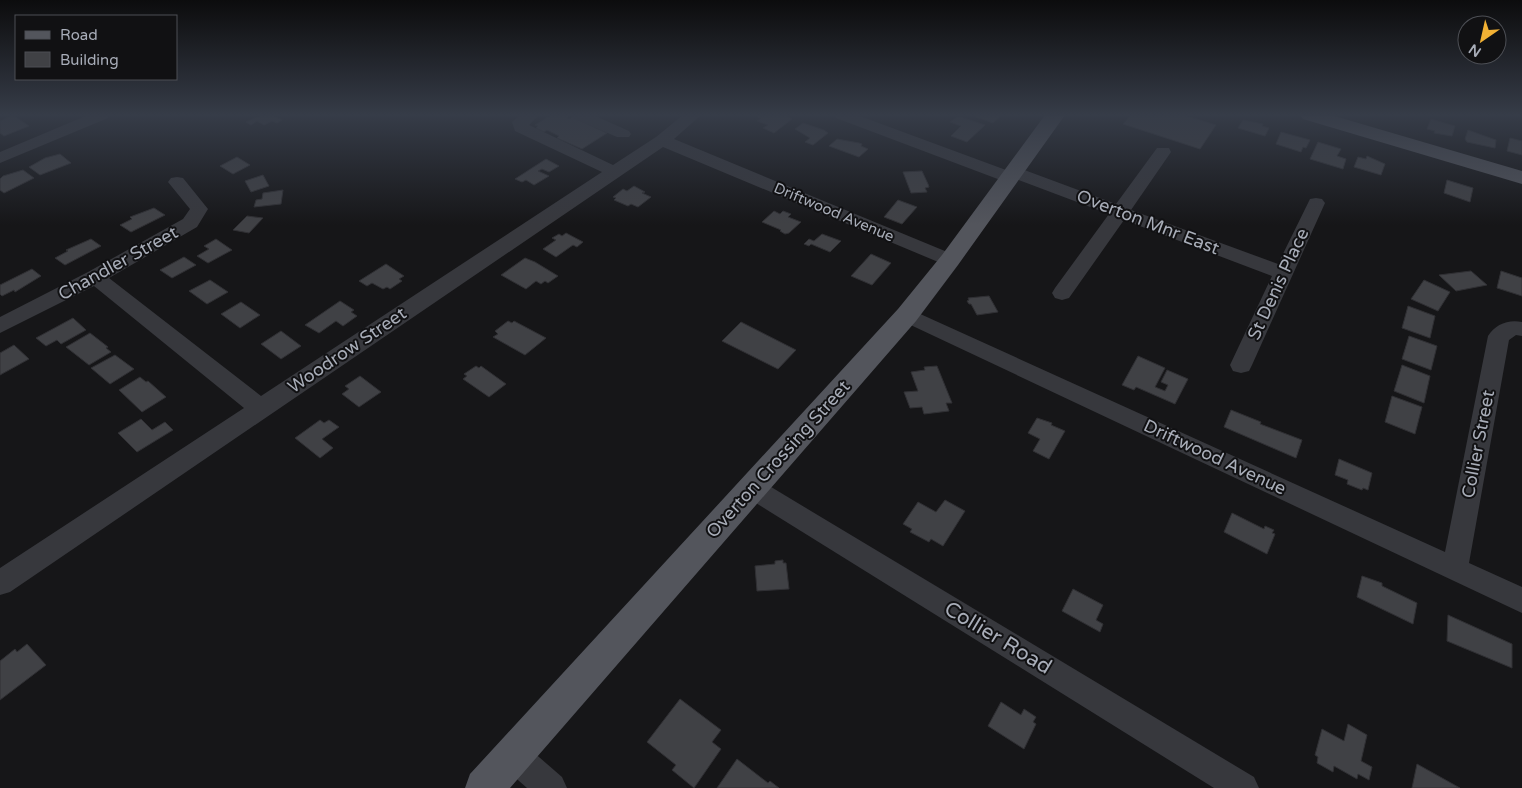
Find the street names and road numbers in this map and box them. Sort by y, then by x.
street label: Driftwood Avenue [771,179,897,245]
street label: Overton Mnr East [1074,185,1223,259]
street label: Chandler Street [54,221,182,305]
street label: St Denis Place [1243,225,1313,343]
street label: Woodrow Street [283,302,411,398]
street label: Overton Crossing Street [701,376,855,542]
street label: Collier Street [1457,388,1499,500]
street label: Driftwood Avenue [1140,414,1290,500]
street label: Collier Road [940,596,1056,680]

